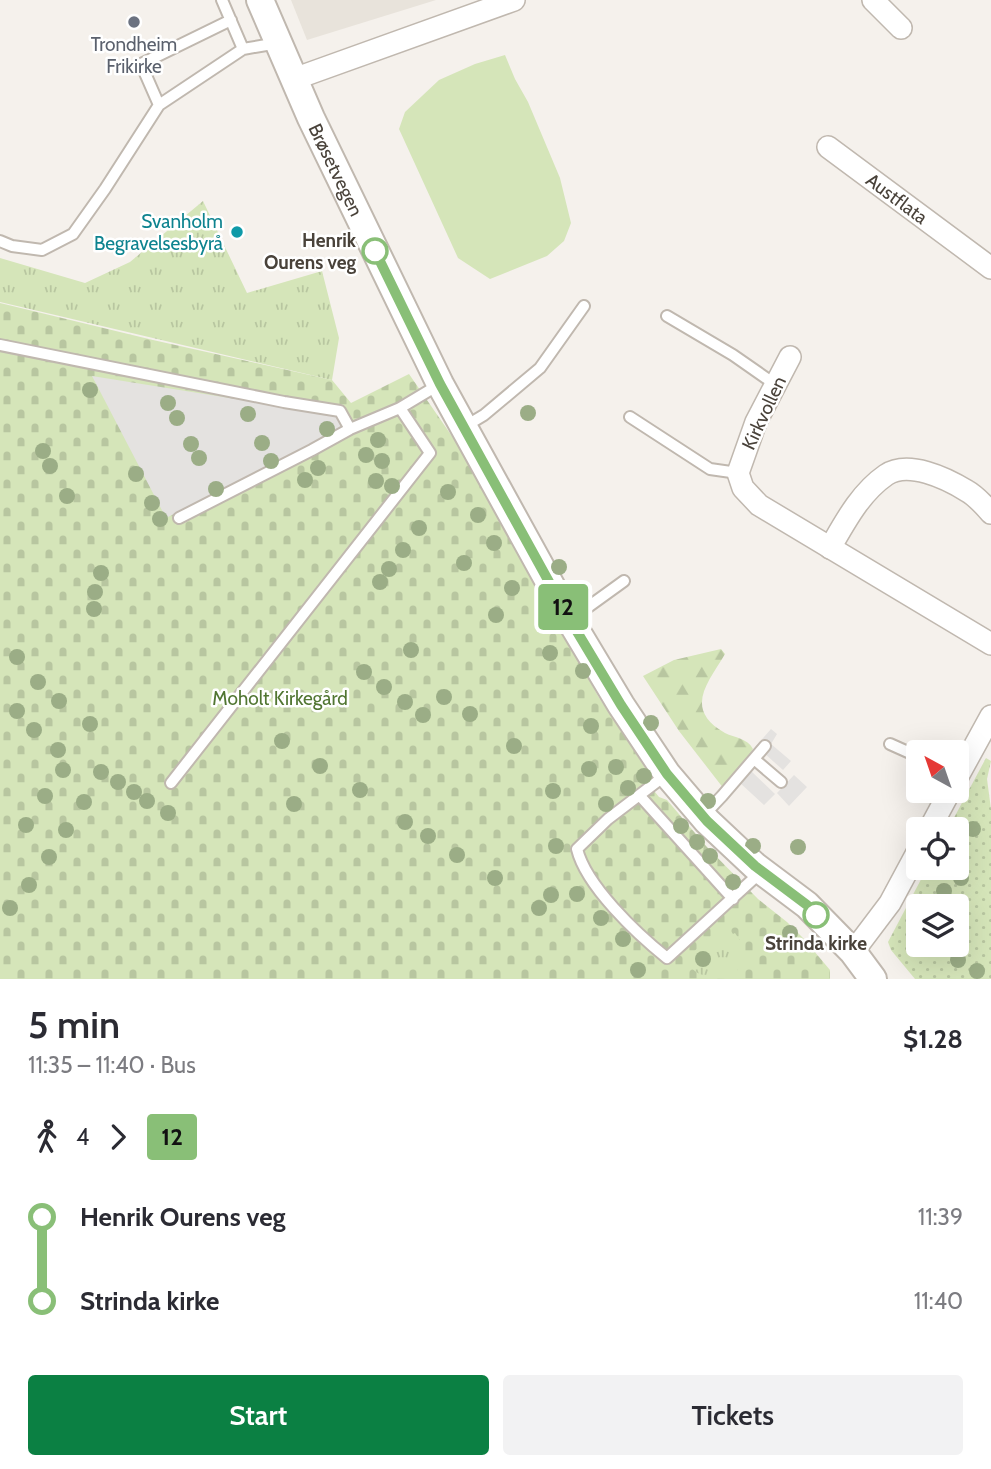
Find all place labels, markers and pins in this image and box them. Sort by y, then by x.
marker: Trondheim Frikirke [126,14,142,30]
place label: Trondheim Frikirke [91,33,177,78]
place label: Svanholm Begravelsesbyrå [94,210,223,255]
marker: Svanholm Begravelsesbyrå [229,224,245,240]
place label: Henrik Ourens veg [264,229,357,274]
marker: Henrik Ourens veg [362,238,388,264]
marker: Strinda kirke [803,902,829,928]
place label: Strinda kirke [765,932,867,955]

